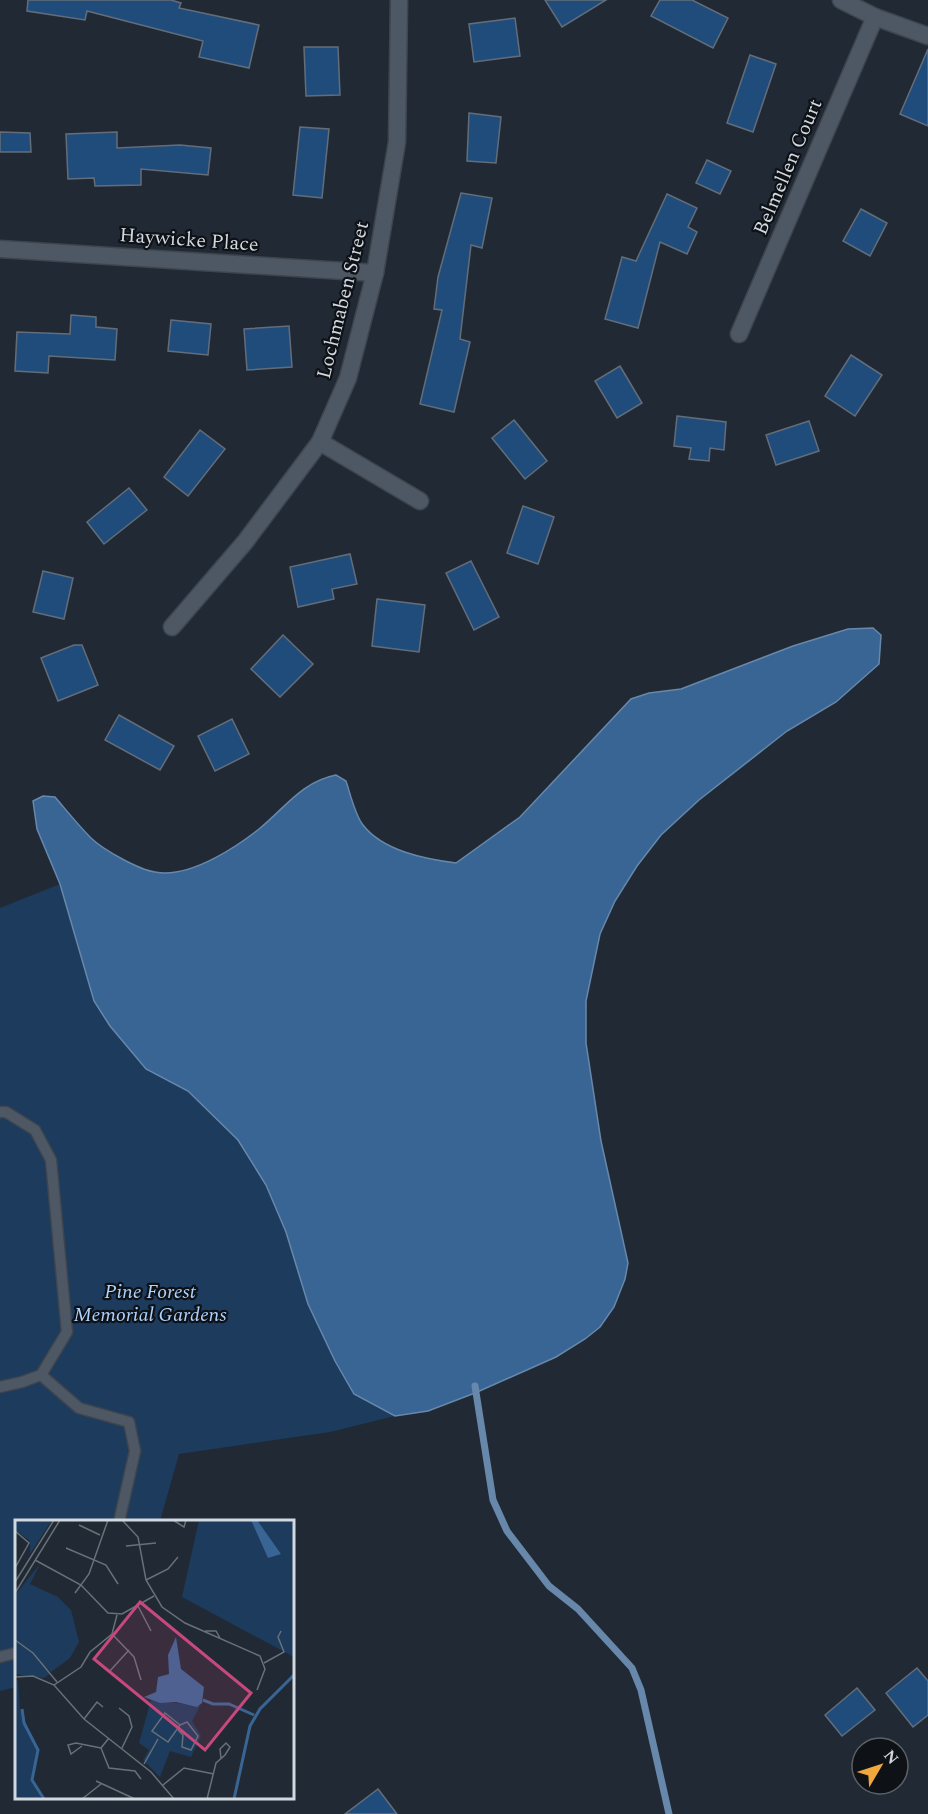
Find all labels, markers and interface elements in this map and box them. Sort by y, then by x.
street label: Belmellen Court [746,94,830,240]
street label: Lochmaben Street [309,218,377,382]
street label: Haywicke Place [118,220,260,260]
park label: Pine Forest Memorial Gardens [74,1277,226,1330]
inset map [15,1520,294,1799]
north arrow [850,1736,910,1796]
text: N [877,1745,904,1770]

